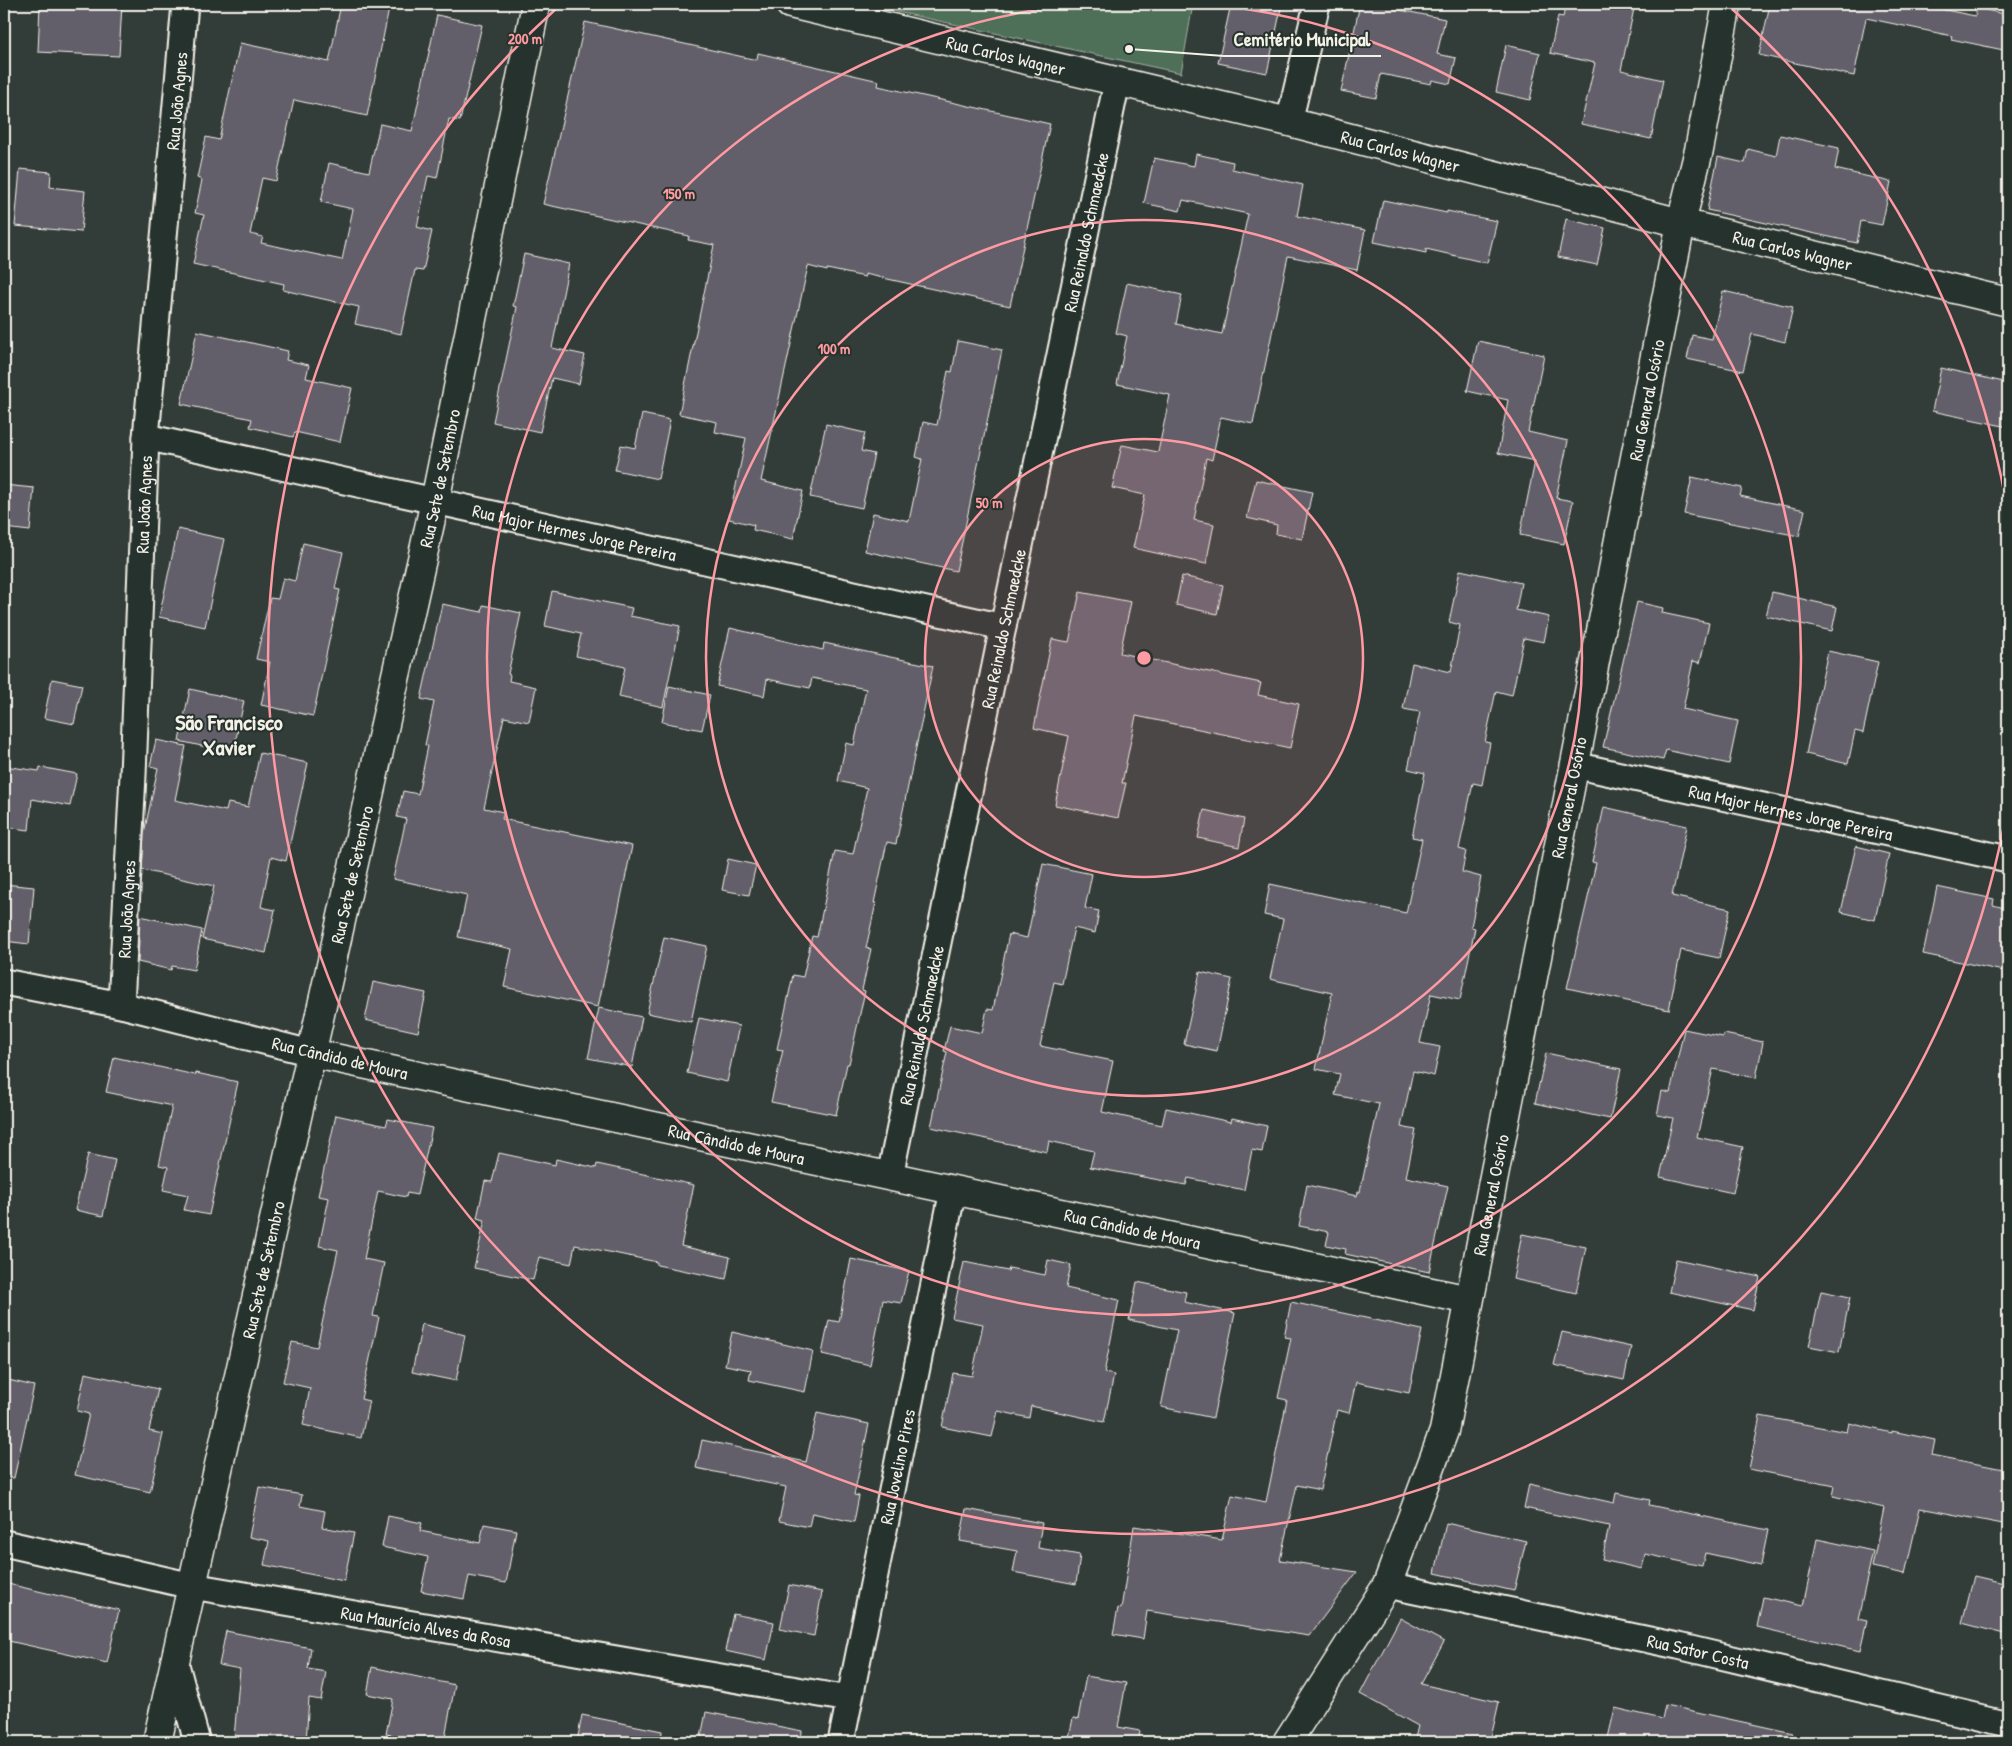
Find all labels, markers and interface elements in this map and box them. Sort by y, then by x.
callout: Cemitério Municipal [1224,22,1381,56]
text: Cemitério Municipal [1234,26,1371,53]
text: 200 m [508,28,542,49]
street label: Rua Carlos Wagner [944,29,1068,81]
street label: Rua João Agnes [159,51,193,151]
street label: Rua Carlos Wagner [1338,123,1463,178]
street label: Rua Reinaldo Schmaedcke [1057,150,1114,314]
text: 150 m [663,183,695,204]
street label: Rua Carlos Wagner [1731,224,1855,276]
street label: Rua General Osório [1622,337,1670,463]
text: 100 m [818,338,850,359]
street label: Rua Sete de Setembro [413,407,466,550]
street label: Rua João Agnes [129,455,158,554]
text: 50 m [976,492,1002,513]
street label: Rua Major Hermes Jorge Pereira [470,497,679,567]
street label: Rua Reinaldo Schmaedcke [974,546,1032,711]
centre of rings [1135,649,1153,667]
district label: São Francisco Xavier [175,707,283,762]
street label: Rua General Osório [1544,735,1592,860]
street label: Rua Major Hermes Jorge Pereira [1687,778,1895,846]
street label: Rua Sete de Setembro [324,803,379,946]
street label: Rua João Agnes [111,859,141,959]
street label: Rua Reinaldo Schmaedcke [892,943,950,1107]
street label: Rua Cândido de Moura [270,1030,410,1086]
street label: Rua Cândido de Moura [666,1117,807,1170]
street label: Rua General Osório [1466,1132,1514,1258]
street label: Rua Sete de Setembro [235,1198,290,1341]
street label: Rua Cândido de Moura [1062,1202,1203,1255]
street label: Rua Jovelino Pires [873,1407,921,1526]
street label: Rua Maurício Alves da Rosa [339,1599,512,1653]
street label: Rua Sator Costa [1645,1627,1752,1675]

